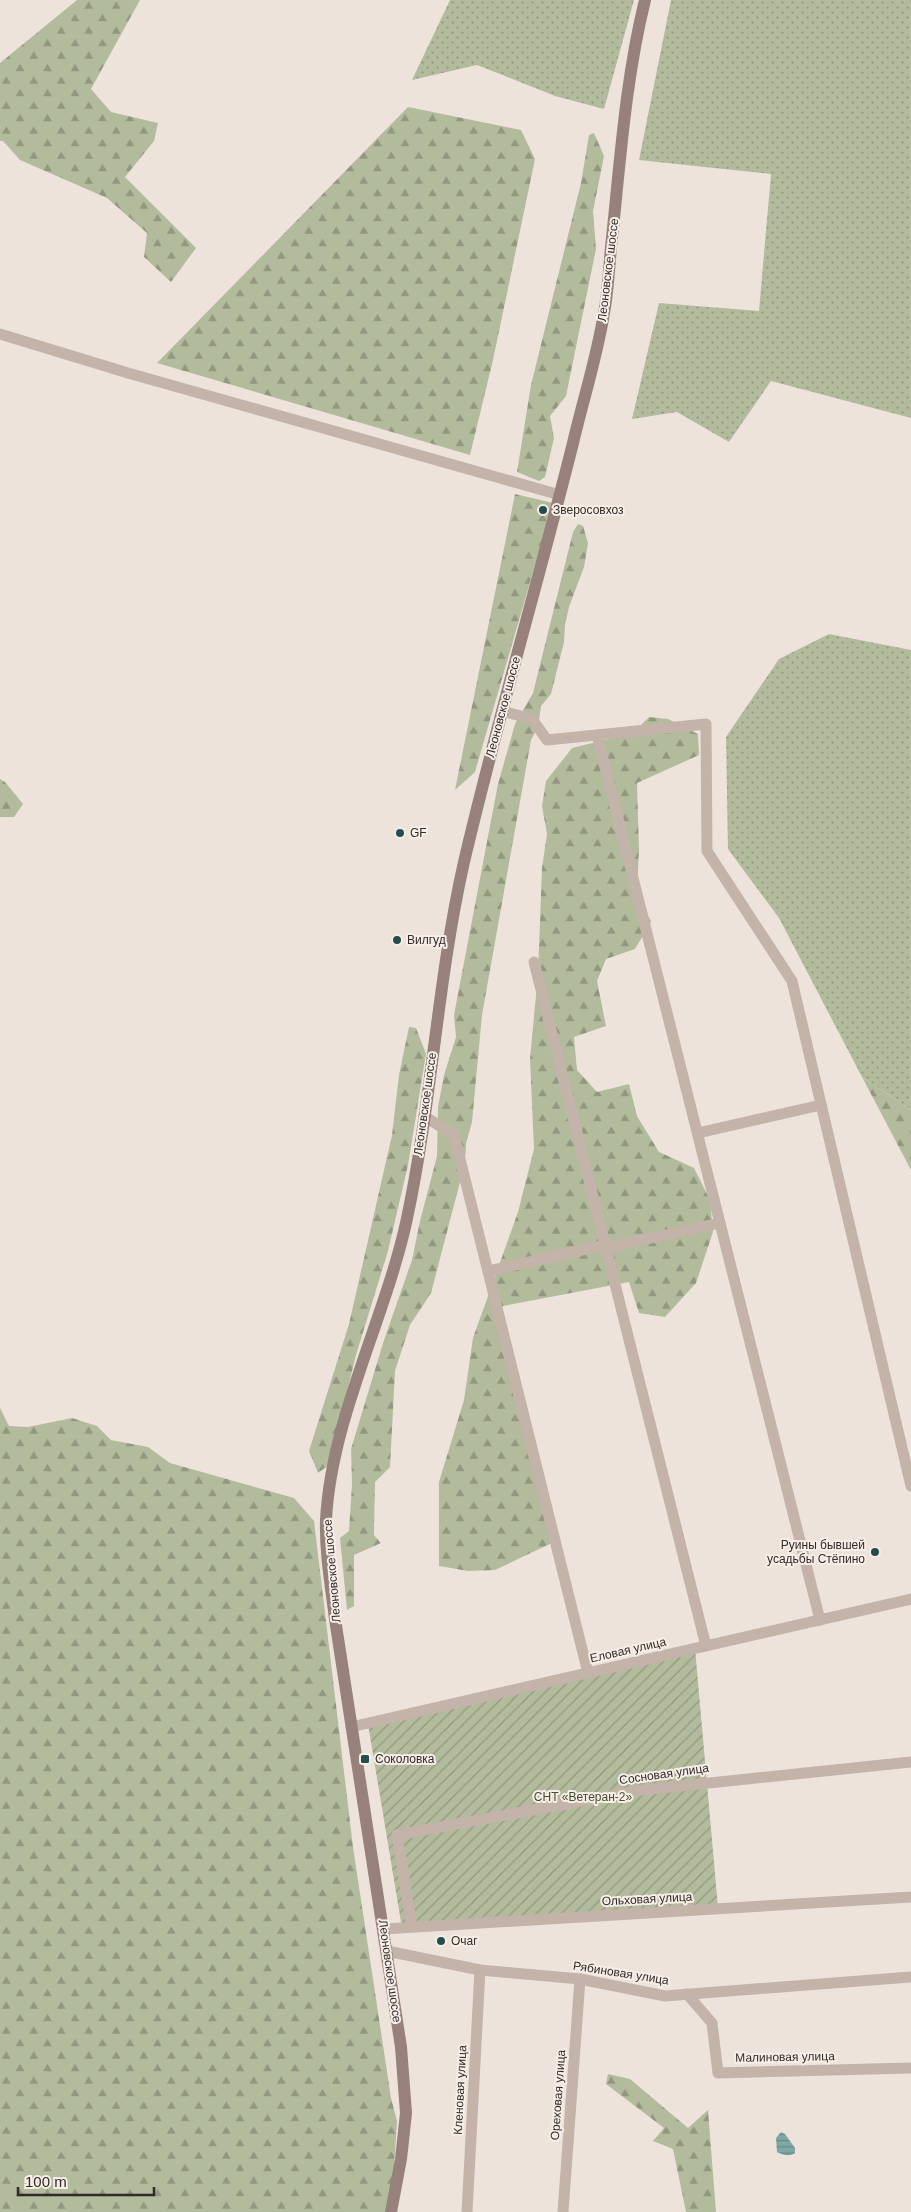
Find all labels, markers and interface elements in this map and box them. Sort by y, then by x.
street label: Леоновское шоссе [595,217,621,322]
place label: Зверосовхоз [553,503,624,517]
marker: Зверосовхоз [537,504,549,516]
street label: Леоновское шоссе [483,655,523,759]
place label: GF [410,826,427,840]
marker: GF [394,827,406,839]
place label: Вилгуд [407,933,446,947]
marker: Вилгуд [391,934,403,946]
street label: Леоновское шоссе [411,1051,439,1156]
street label: Леоновское шоссе [320,1518,343,1623]
place label: Руины бывшей усадьбы Стёпино [767,1538,865,1566]
marker: Руины бывшей усадьбы Стёпино [869,1546,881,1558]
street label: Еловая улица [589,1634,668,1666]
place label: Соколовка [375,1752,435,1766]
marker: Соколовка [359,1753,371,1765]
street label: Сосновая улица [618,1761,710,1787]
park label: СНТ «Ветеран-2» [534,1790,632,1804]
street label: Ольховая улица [601,1890,693,1908]
street label: Леоновское шоссе [376,1919,404,2024]
place label: Очаг [451,1934,478,1948]
marker: Очаг [435,1935,447,1947]
street label: Рябиновая улица [572,1959,670,1988]
street label: Кленовая улица [451,2045,469,2135]
street label: Ореховая улица [548,2049,568,2141]
street label: Малиновая улица [735,2049,835,2065]
scale bar [18,2164,154,2196]
text: 100 m [25,2173,67,2190]

